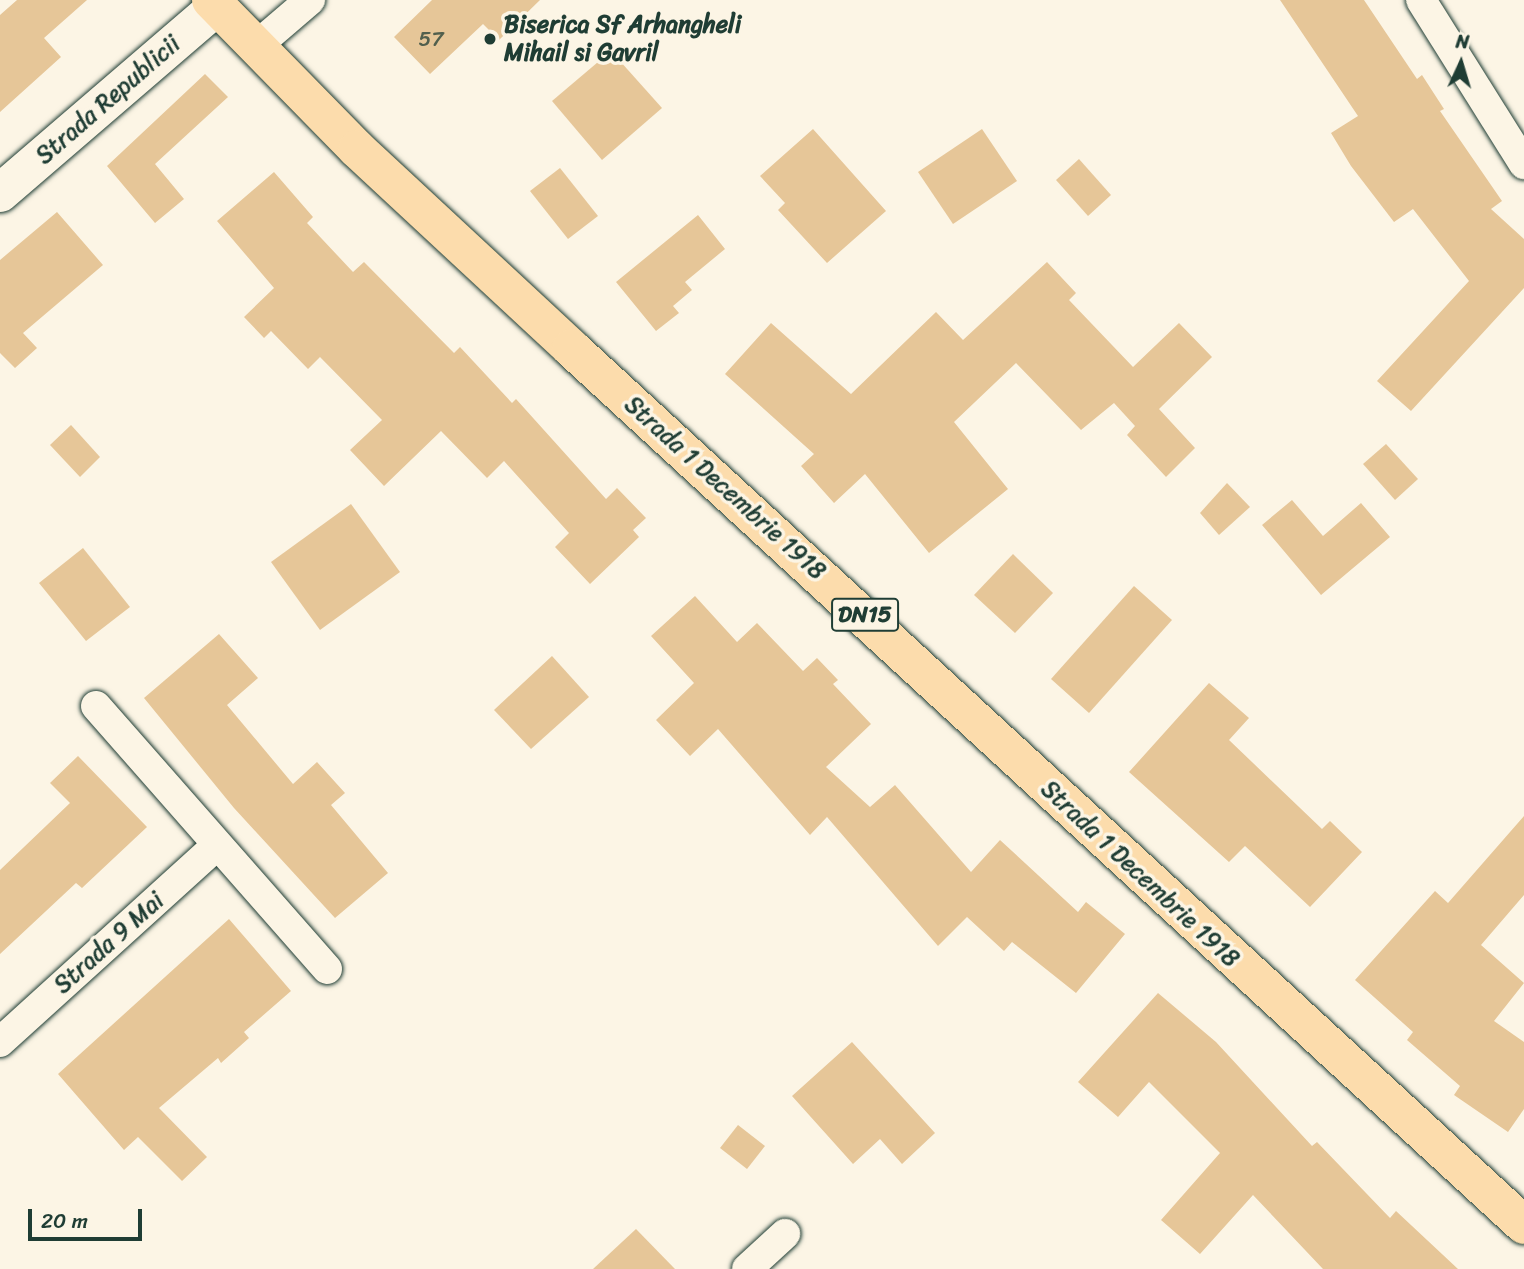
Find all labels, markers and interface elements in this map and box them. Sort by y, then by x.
place label: Biserica Sf Arhangheli Mihail si Gavril [504,11,742,67]
text: N [1455,25,1470,58]
house number: 57 [419,26,443,52]
north arrow [1426,28,1496,98]
street label: Strada Republicii [30,29,186,171]
marker: Biserica Sf Arhangheli Mihail si Gavril [482,31,498,47]
street label: Strada 1 Decembrie 1918 [618,390,832,586]
road number: DN15 [830,596,900,635]
street label: Strada 1 Decembrie 1918 [1034,774,1246,974]
street label: Strada 9 Mai [48,886,170,1000]
scale bar [32,1196,145,1240]
text: 20 m [41,1202,88,1240]

